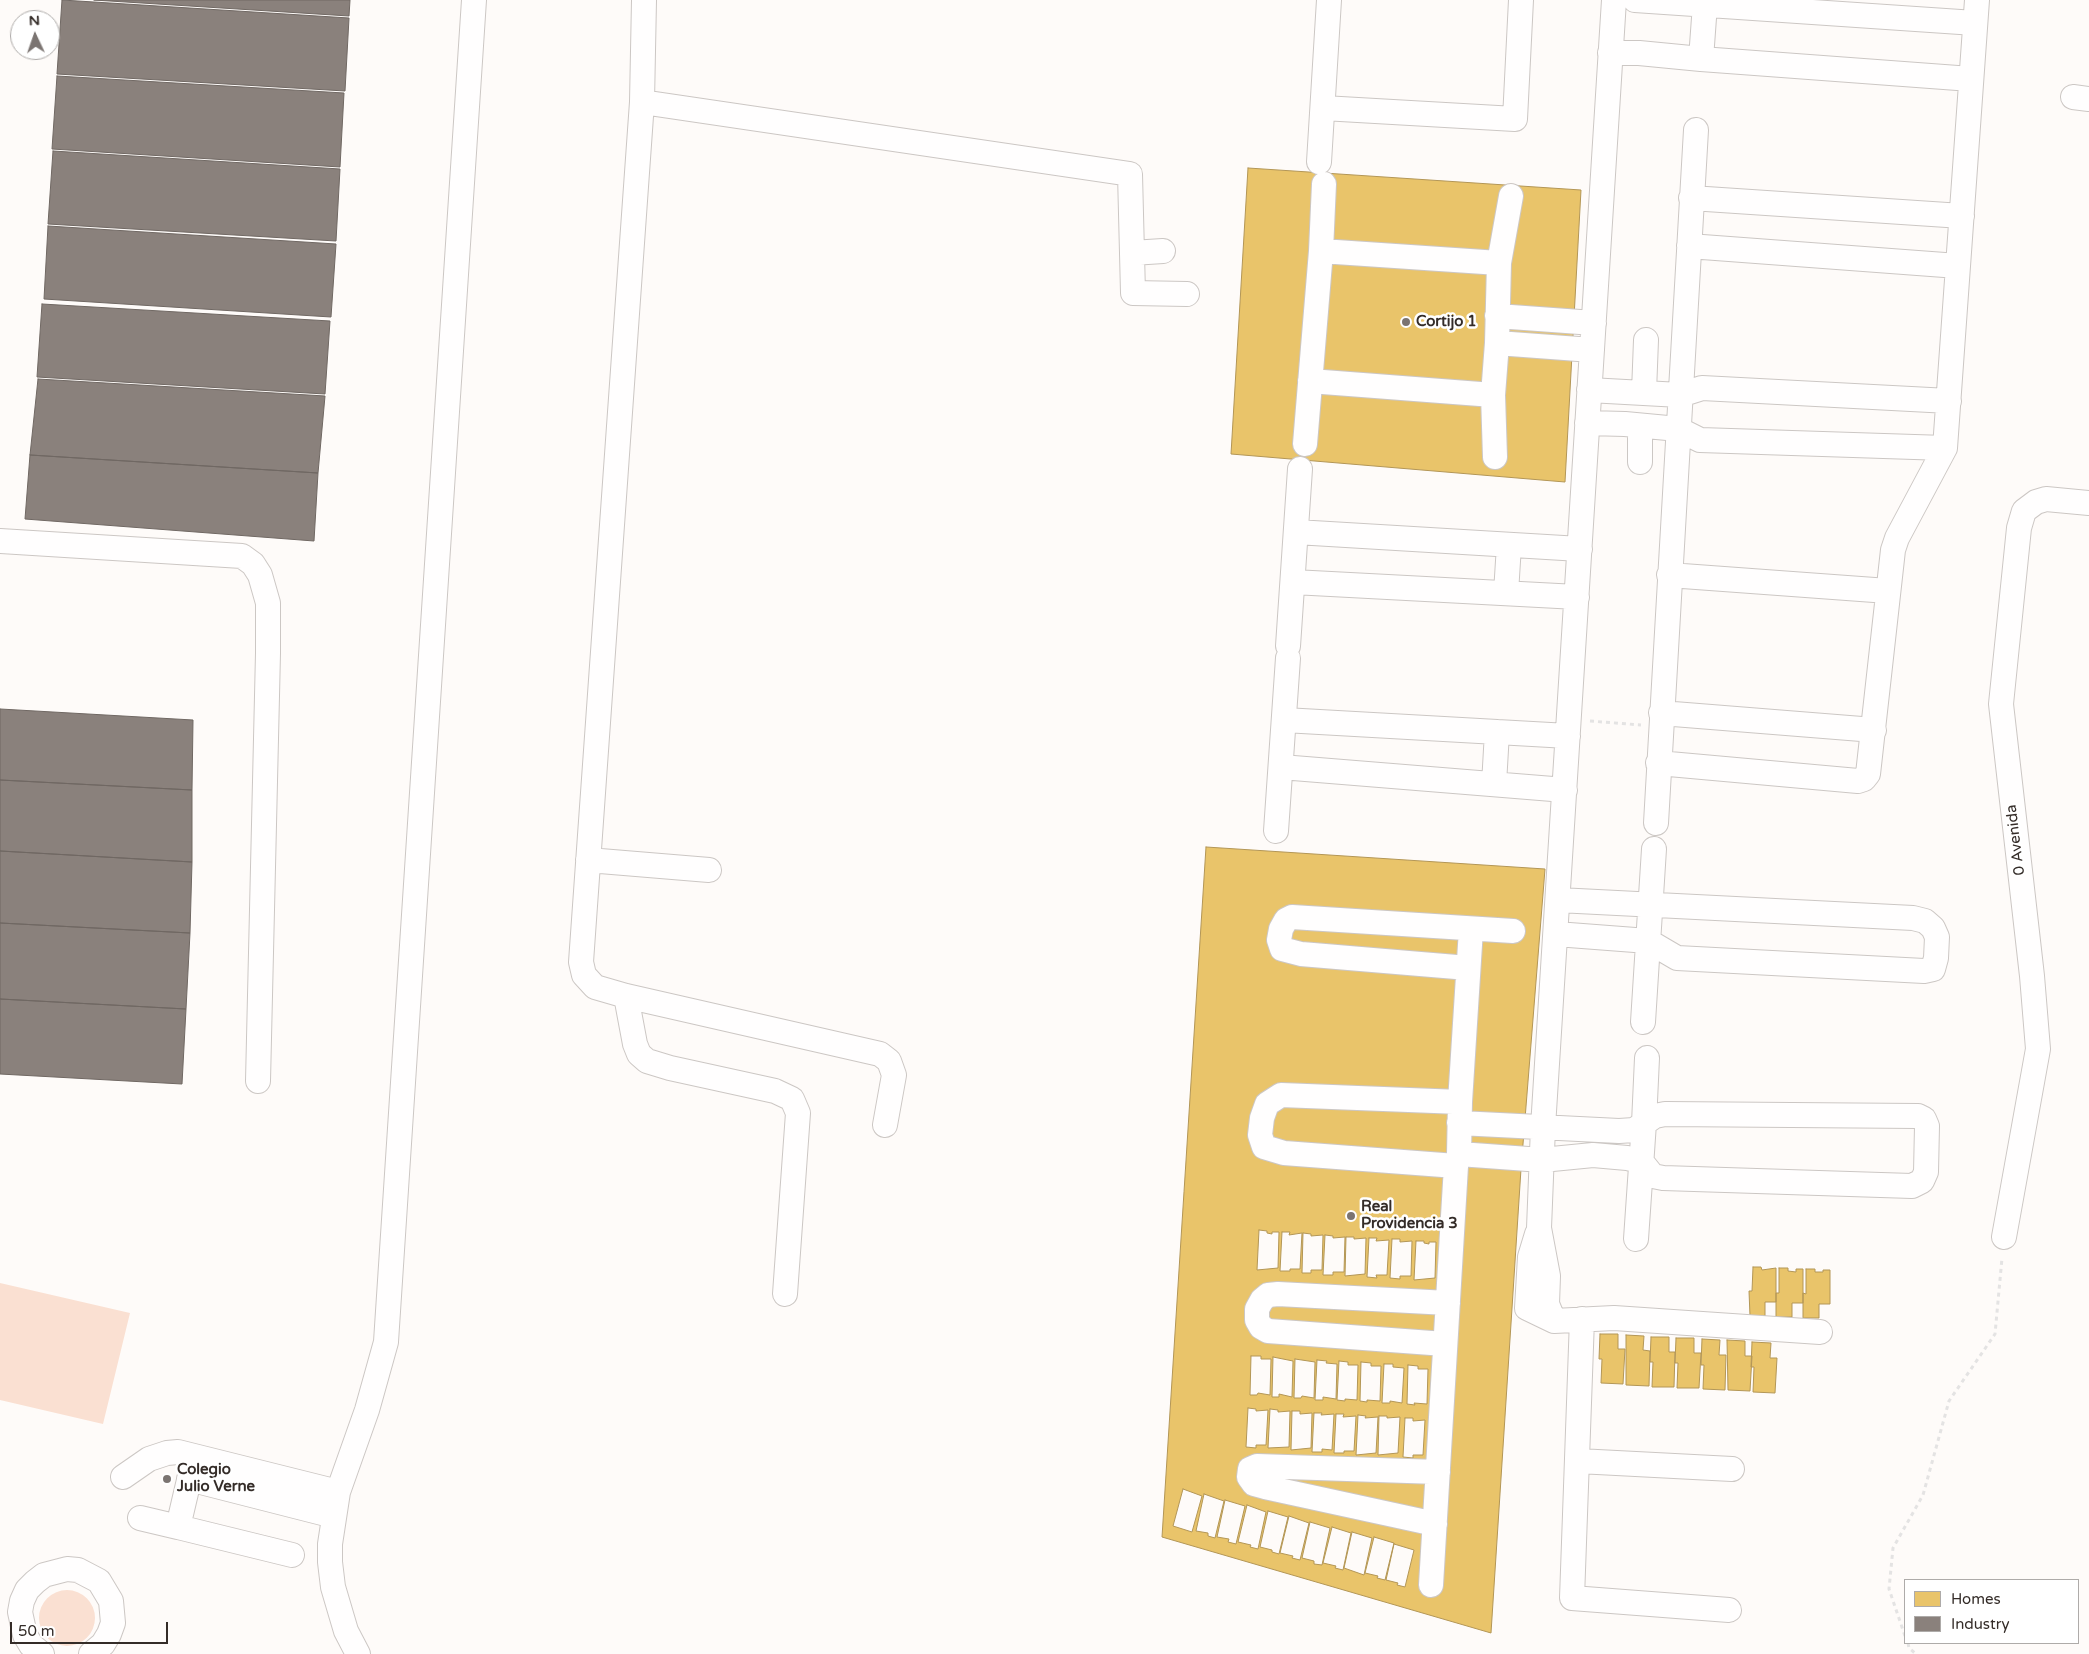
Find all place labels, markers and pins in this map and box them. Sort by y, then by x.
place label: Cortijo 1 [1416,313,1477,331]
marker: Cortijo 1 [1400,316,1412,328]
place label: Real Providencia 3 [1361,1198,1458,1233]
marker: Real Providencia 3 [1345,1210,1357,1222]
place label: Colegio Julio Verne [177,1461,255,1496]
marker: Colegio Julio Verne [161,1473,173,1485]

